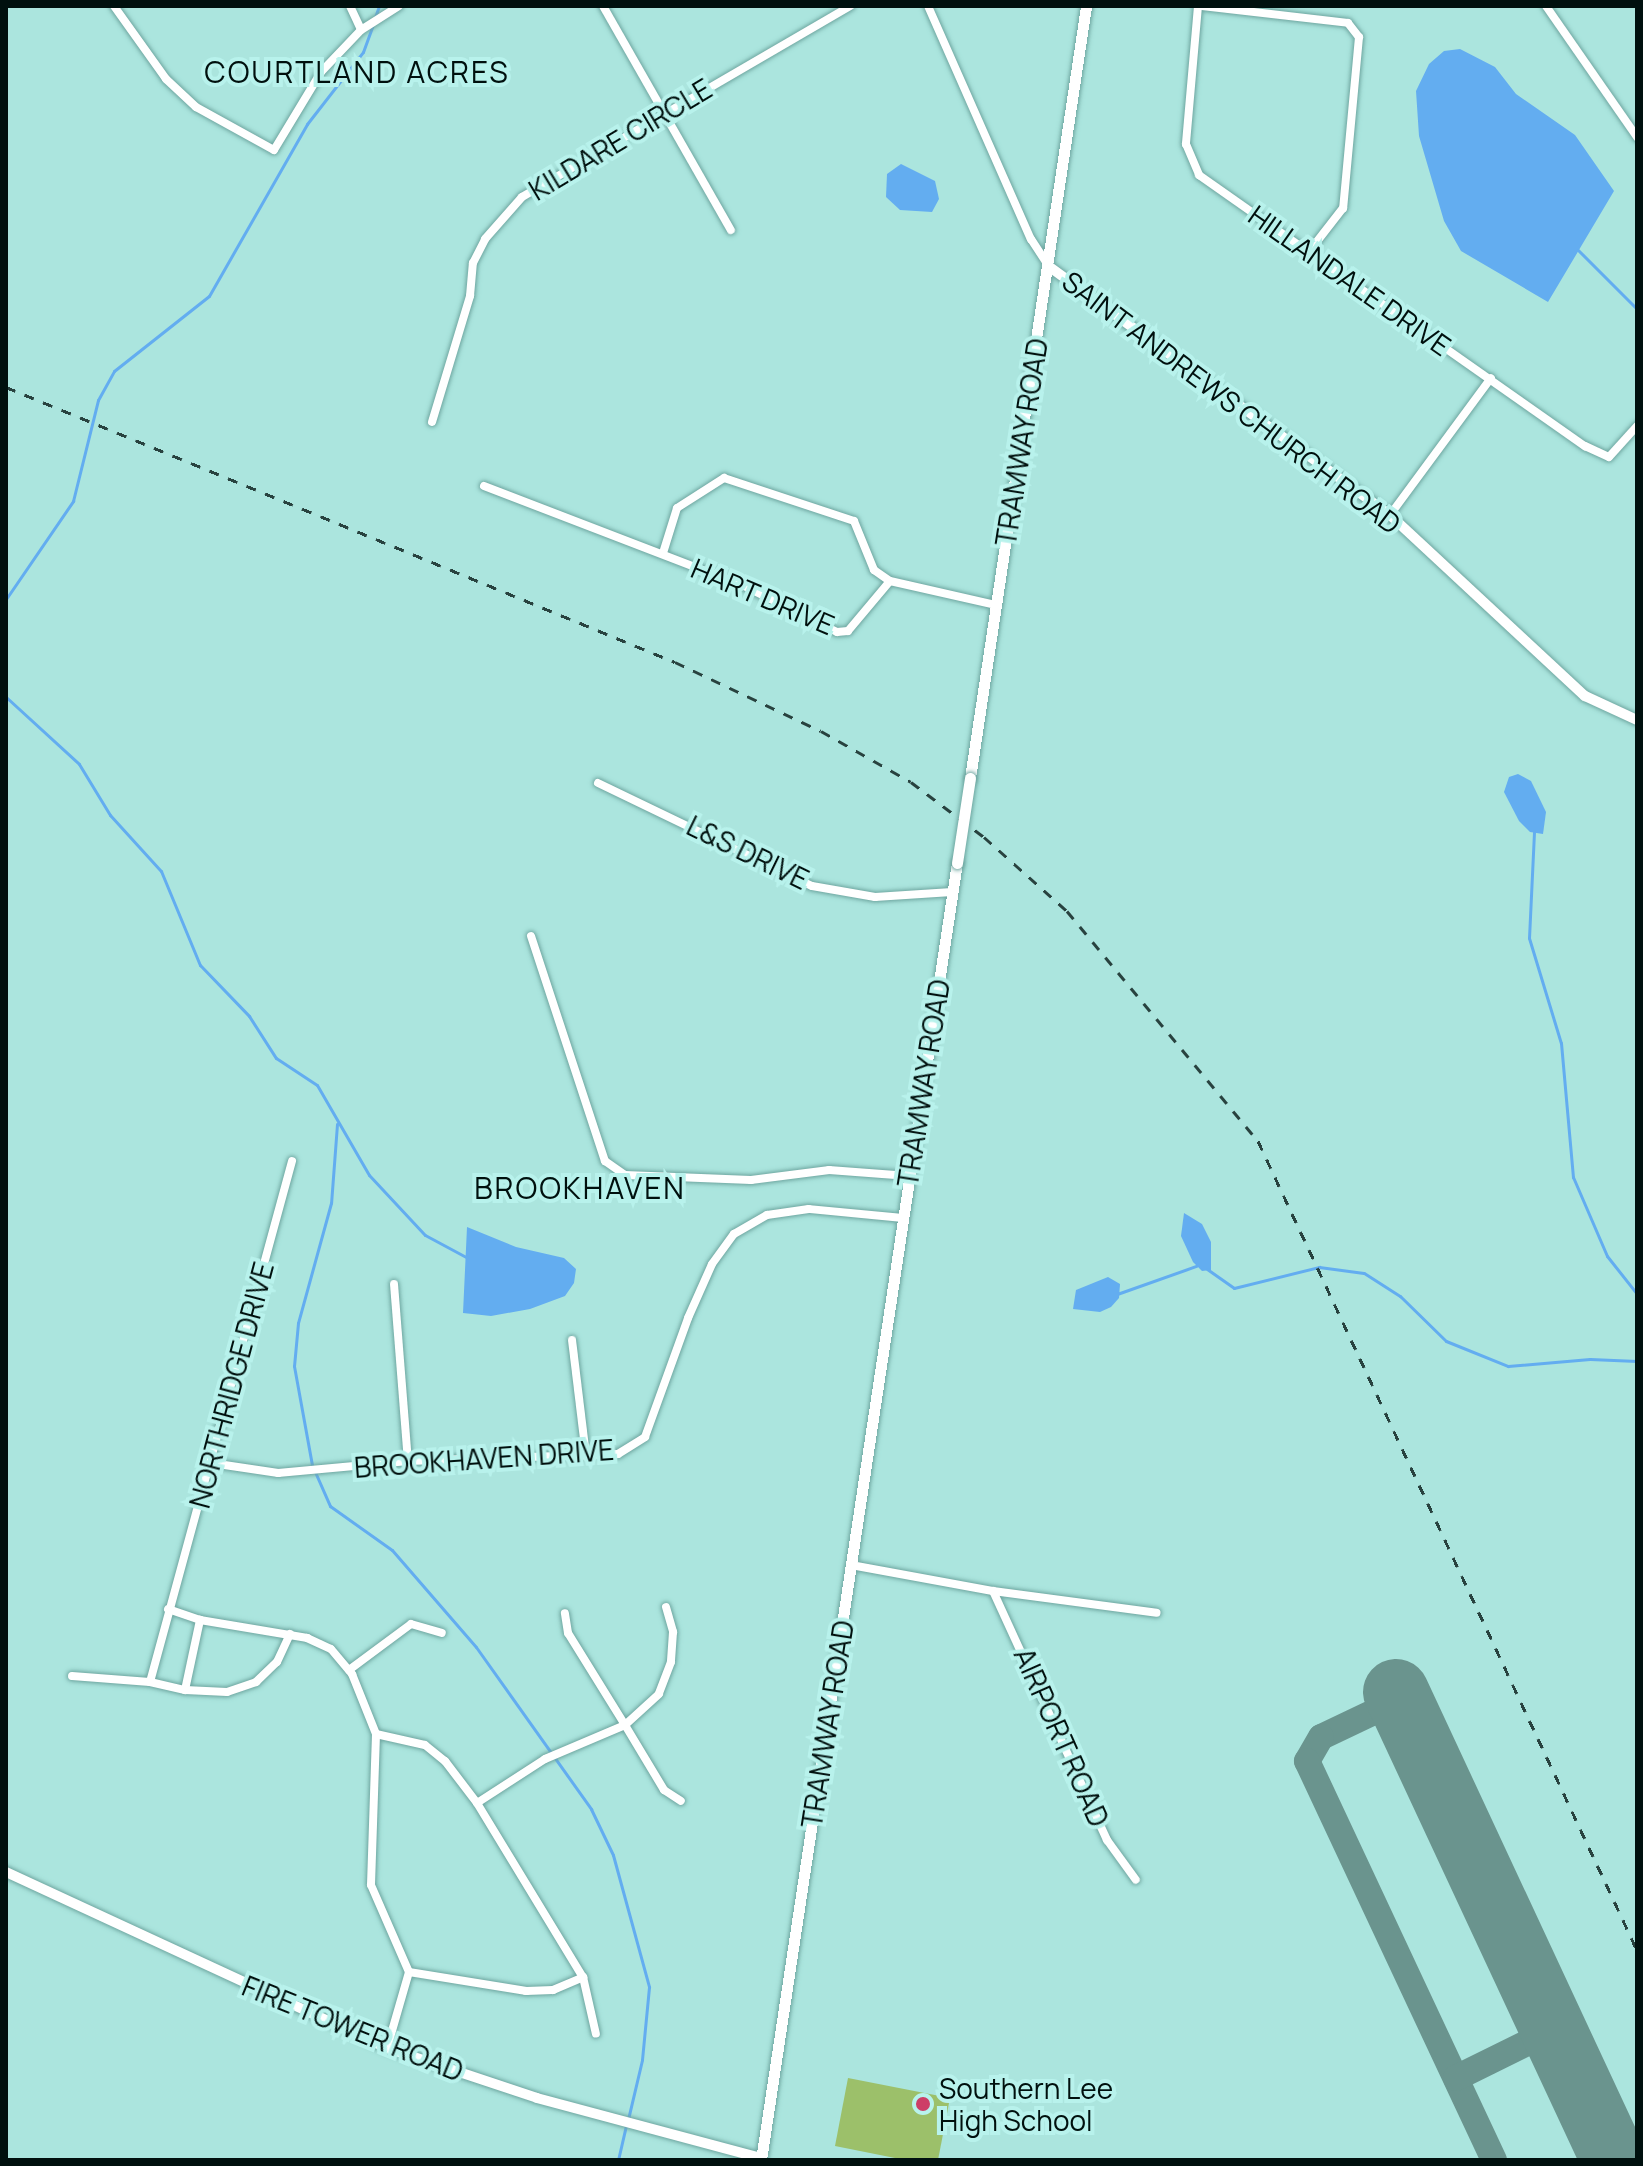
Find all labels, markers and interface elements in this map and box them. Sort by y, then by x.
district label: COURTLAND ACRES [204,54,510,90]
street label: KILDARE CIRCLE [523,71,717,207]
street label: HILLANDALE DRIVE [1243,198,1457,362]
street label: SAINT ANDREWS CHURCH ROAD [1056,263,1408,541]
street label: TRAMWAY ROAD [988,335,1054,549]
street label: HART DRIVE [686,551,840,641]
street label: L&S DRIVE [682,808,814,896]
street label: TRAMWAY ROAD [890,976,956,1190]
district label: BROOKHAVEN [474,1170,686,1206]
street label: NORTHRIDGE DRIVE [182,1258,280,1512]
street label: BROOKHAVEN DRIVE [353,1432,615,1484]
street label: TRAMWAY ROAD [794,1617,860,1831]
street label: AIRPORT ROAD [1007,1642,1117,1832]
street label: FIRE TOWER ROAD [238,1968,468,2088]
place label: Southern Lee High School [939,2071,1113,2137]
marker: Southern Lee High School [914,2095,932,2113]

